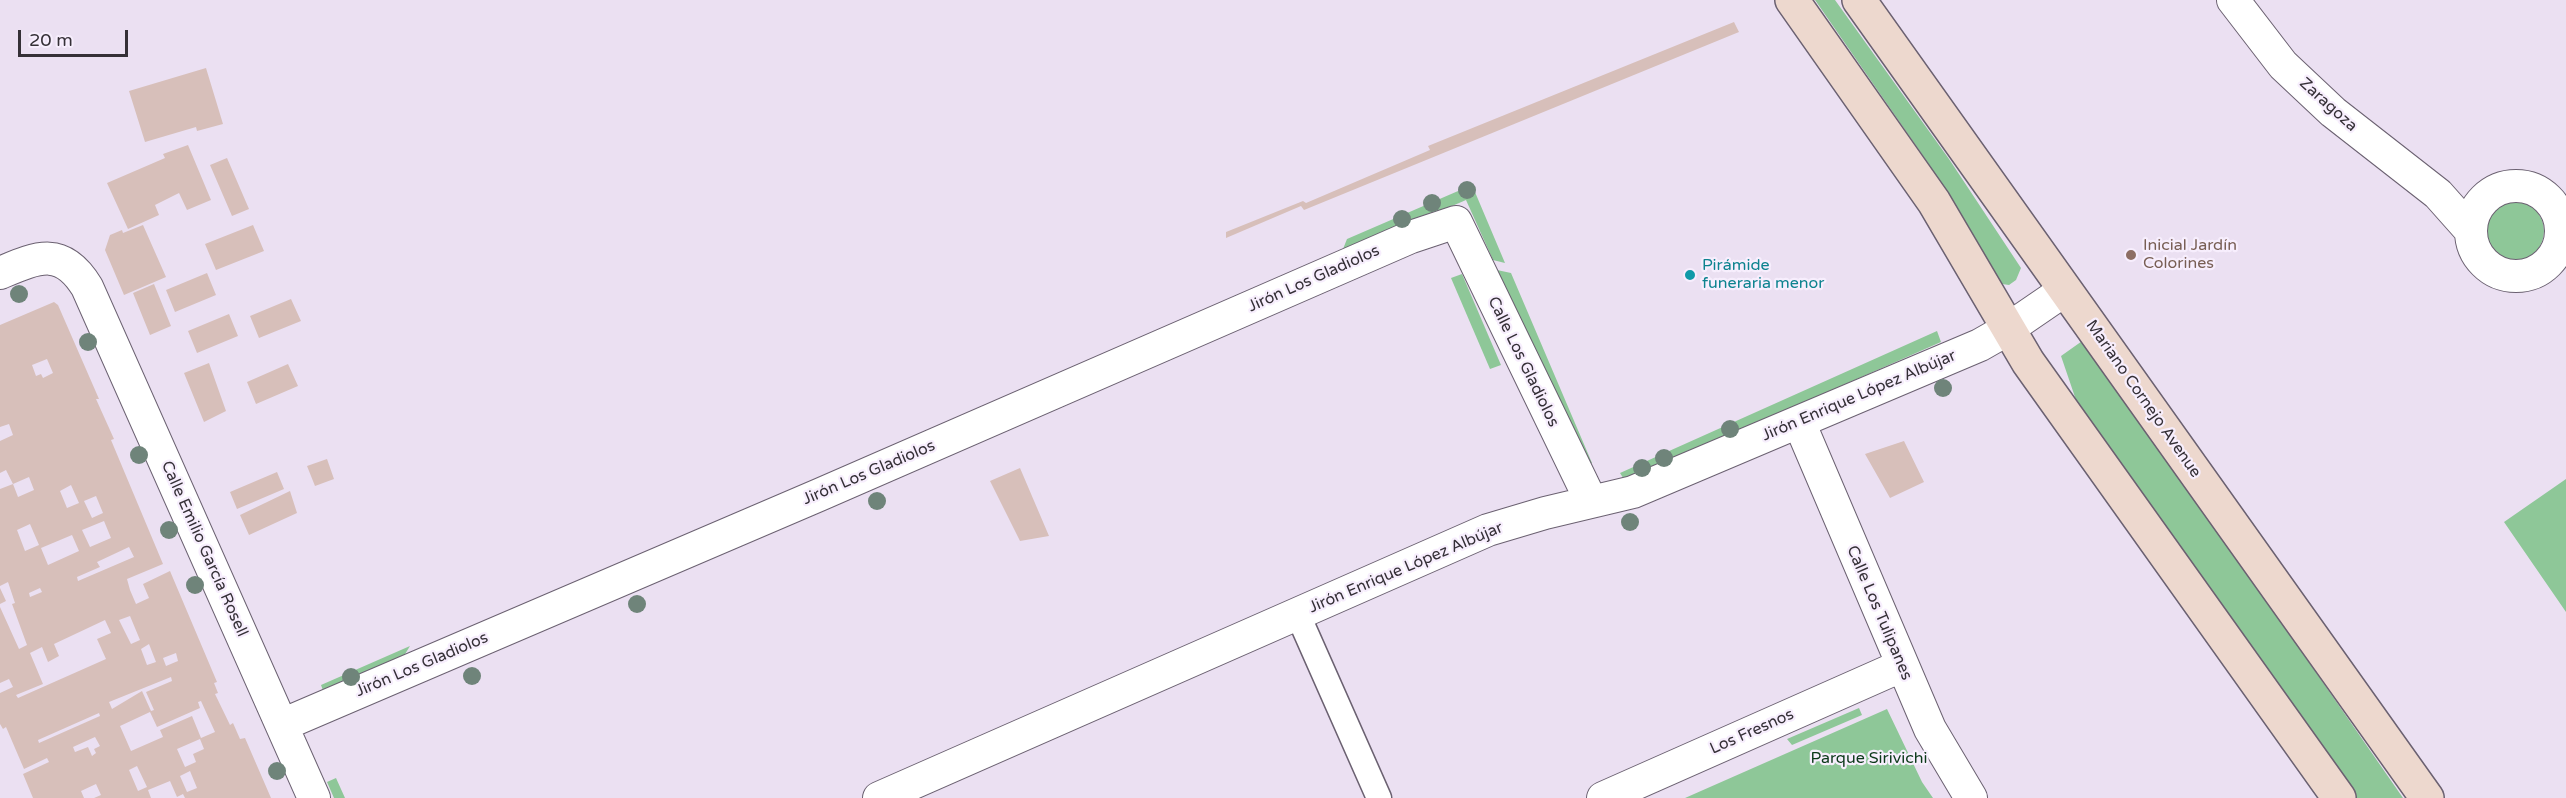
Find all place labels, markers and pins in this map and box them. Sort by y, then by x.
place label: Inicial Jardín Colorines [2143,236,2237,274]
marker: Inicial Jardín Colorines [2124,248,2138,262]
place label: Pirámide funeraria menor [1702,256,1824,294]
marker: Pirámide funeraria menor [1683,268,1697,282]

